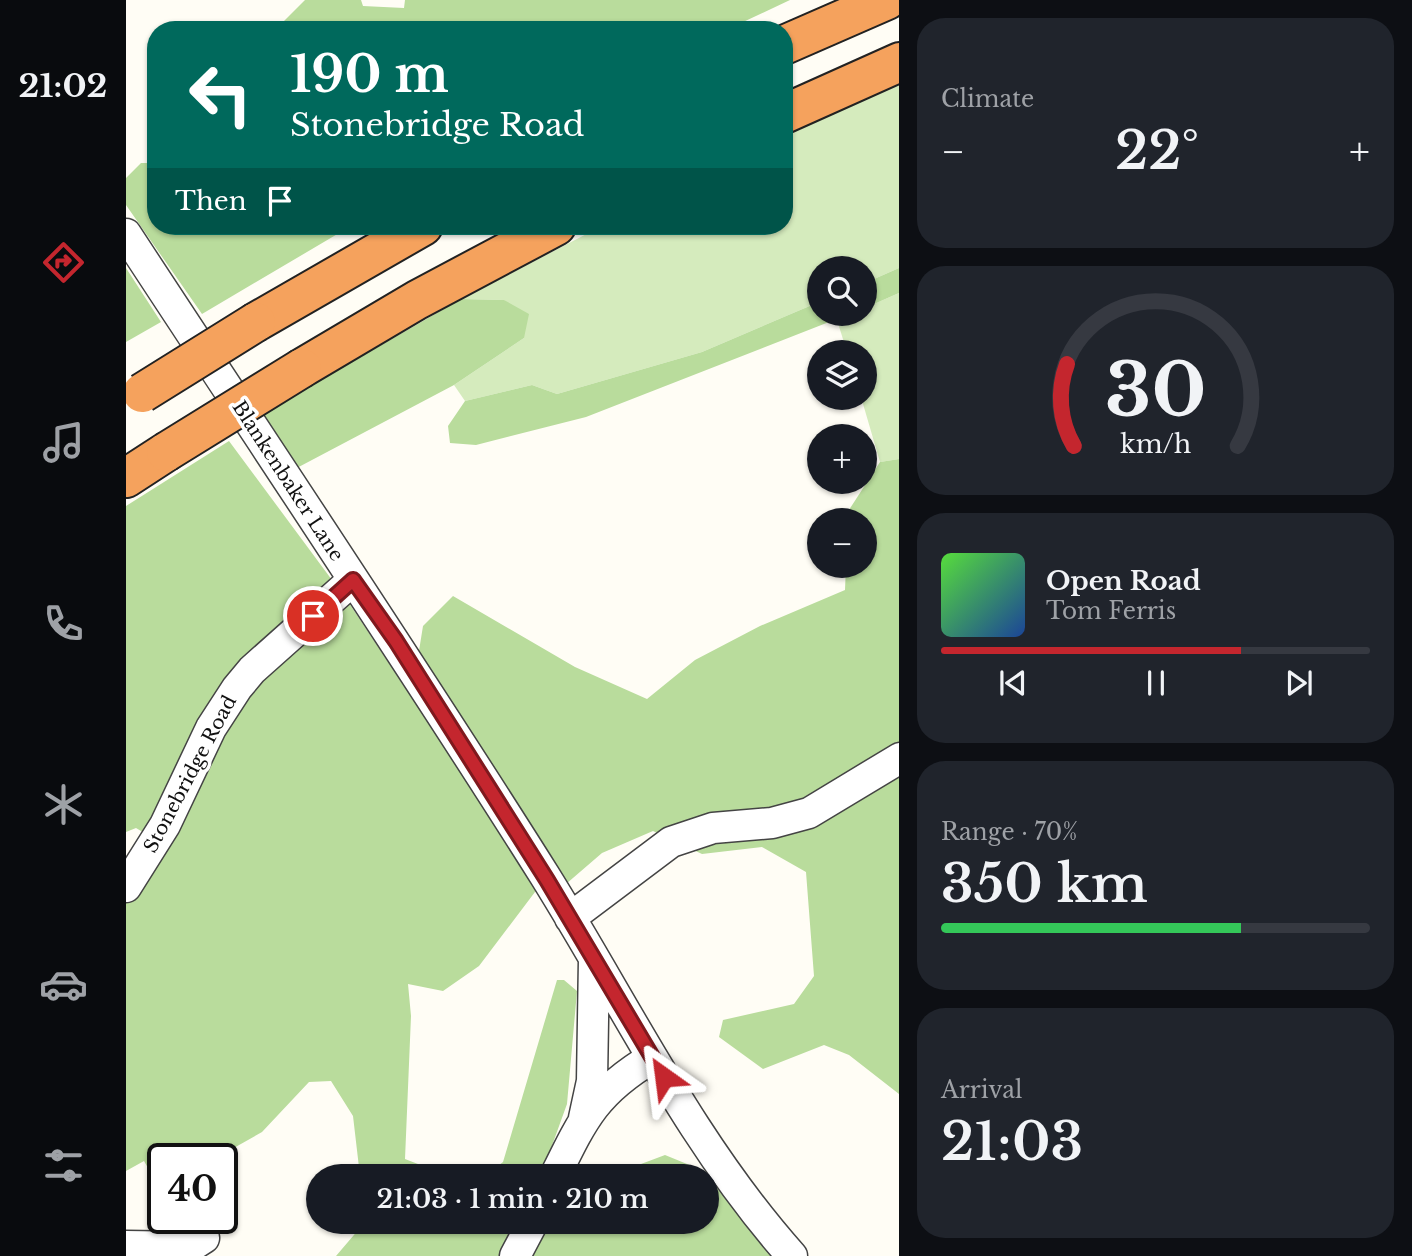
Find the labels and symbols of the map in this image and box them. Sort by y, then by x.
street label: Blankenbaker Lane [228,397,348,565]
pin [283,586,343,646]
street label: Stonebridge Road [139,691,241,857]
position arrow [627,1040,701,1114]
speed limit sign: 40 [147,1143,238,1234]

